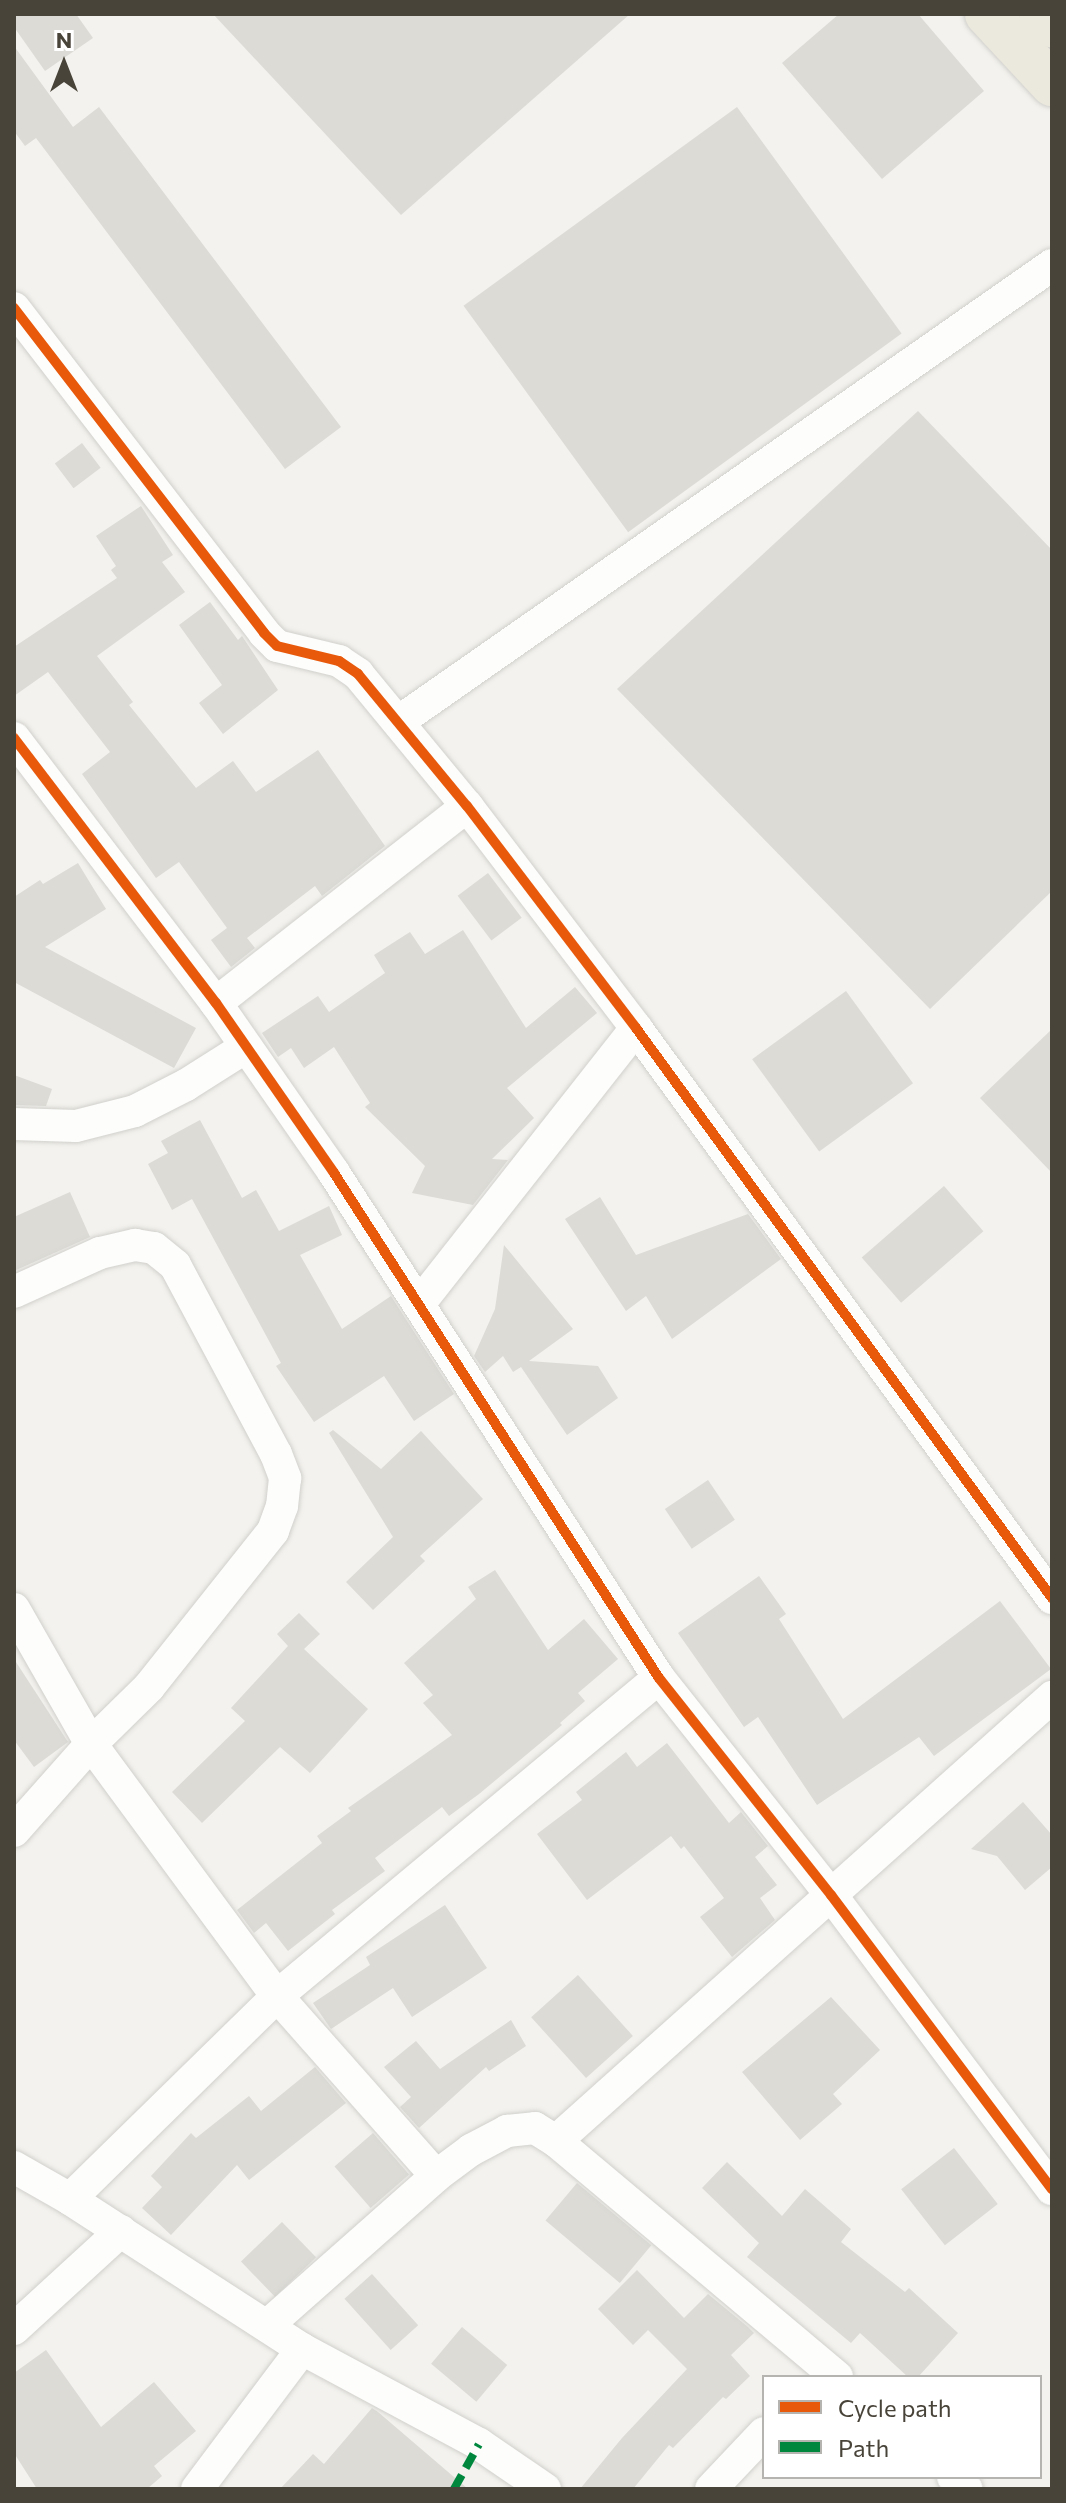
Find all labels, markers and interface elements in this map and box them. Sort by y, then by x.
north arrow [24,24,104,104]
text: N [56,26,72,53]
legend [762,2375,1042,2479]
text: Cycle path [838,2393,952,2422]
text: Path [838,2433,889,2462]

